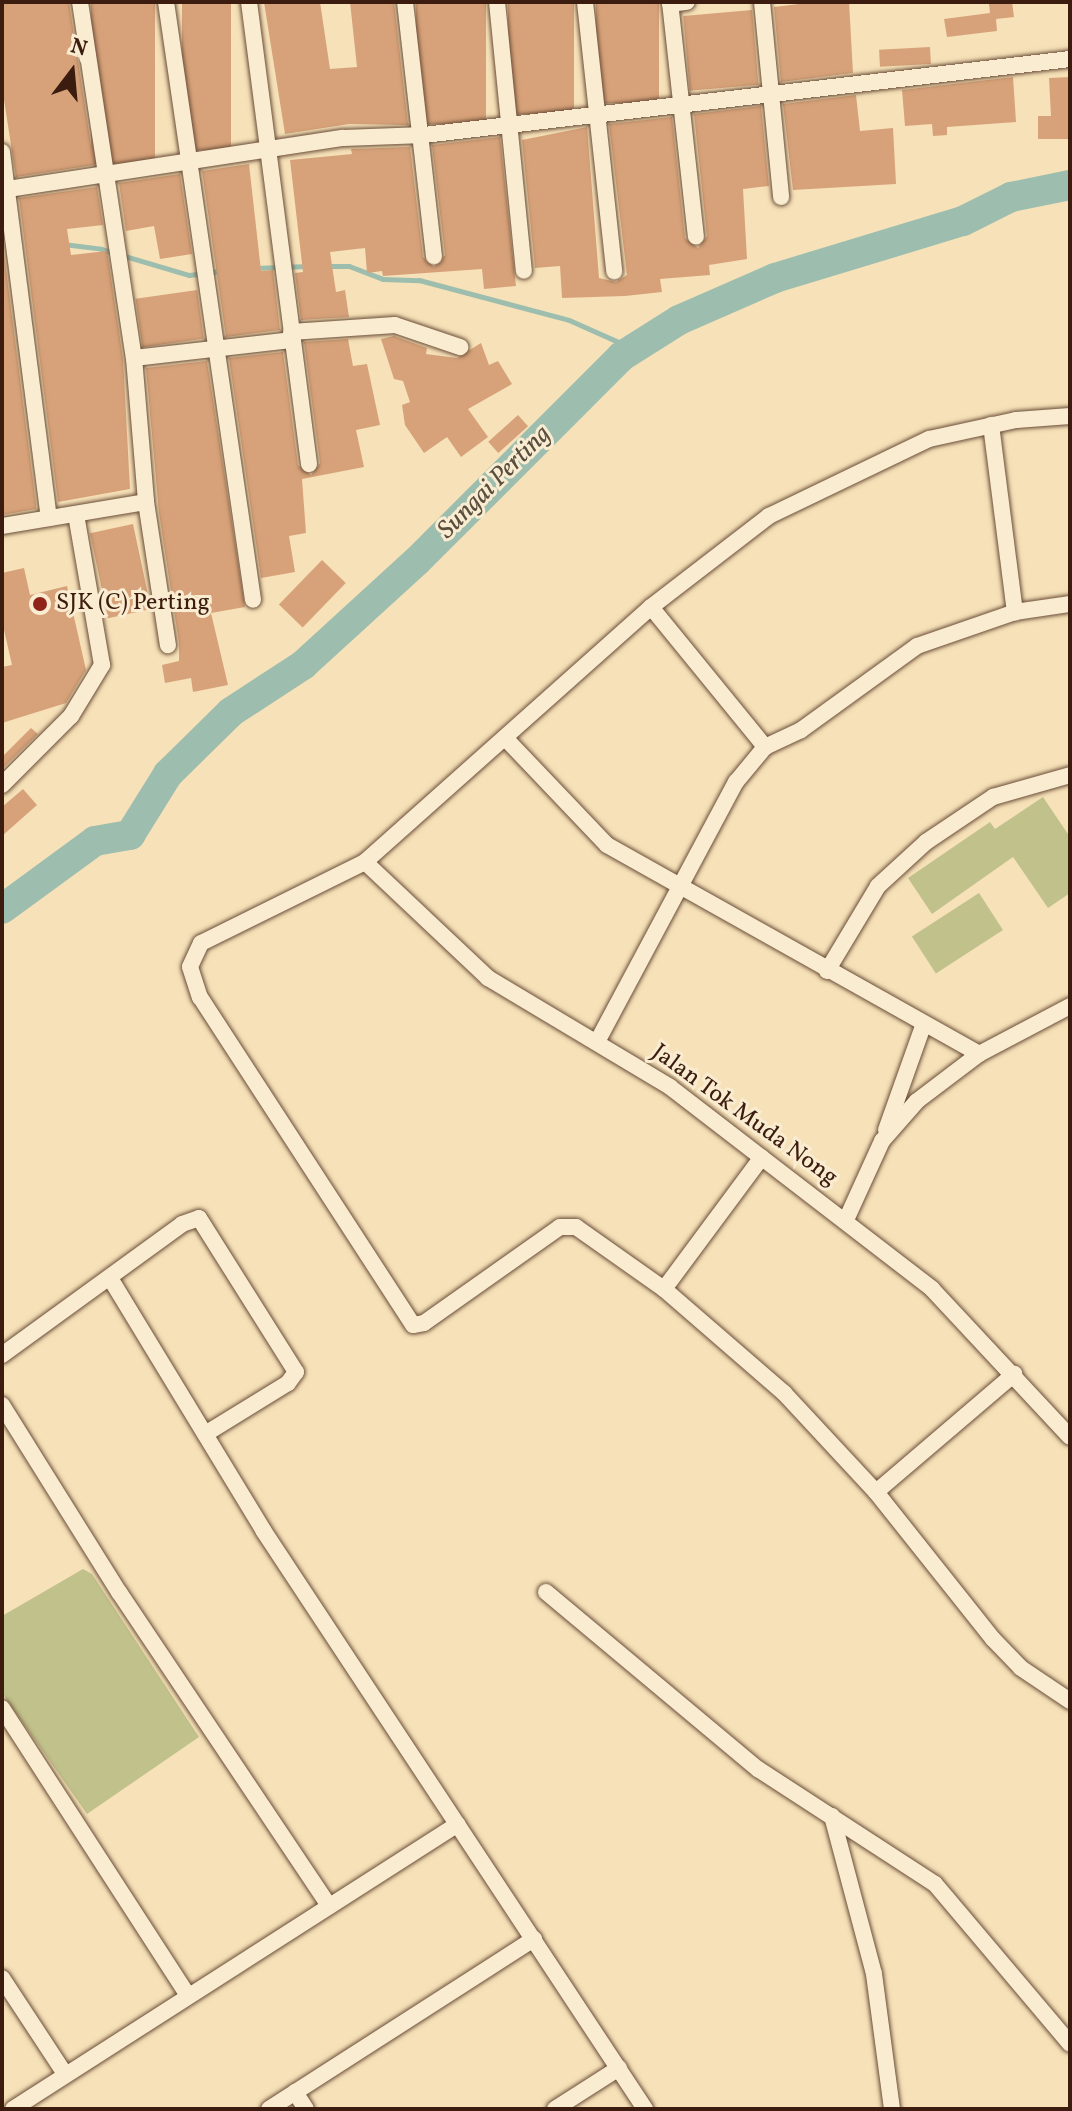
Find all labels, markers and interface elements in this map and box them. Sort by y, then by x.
text: N [67,31,91,66]
north arrow [32,32,112,112]
water label: Sungai Perting [432,420,558,546]
place label: SJK (C) Perting [56,590,210,618]
marker: SJK (C) Perting [31,595,49,613]
street label: Jalan Tok Muda Nong [645,1039,843,1193]

